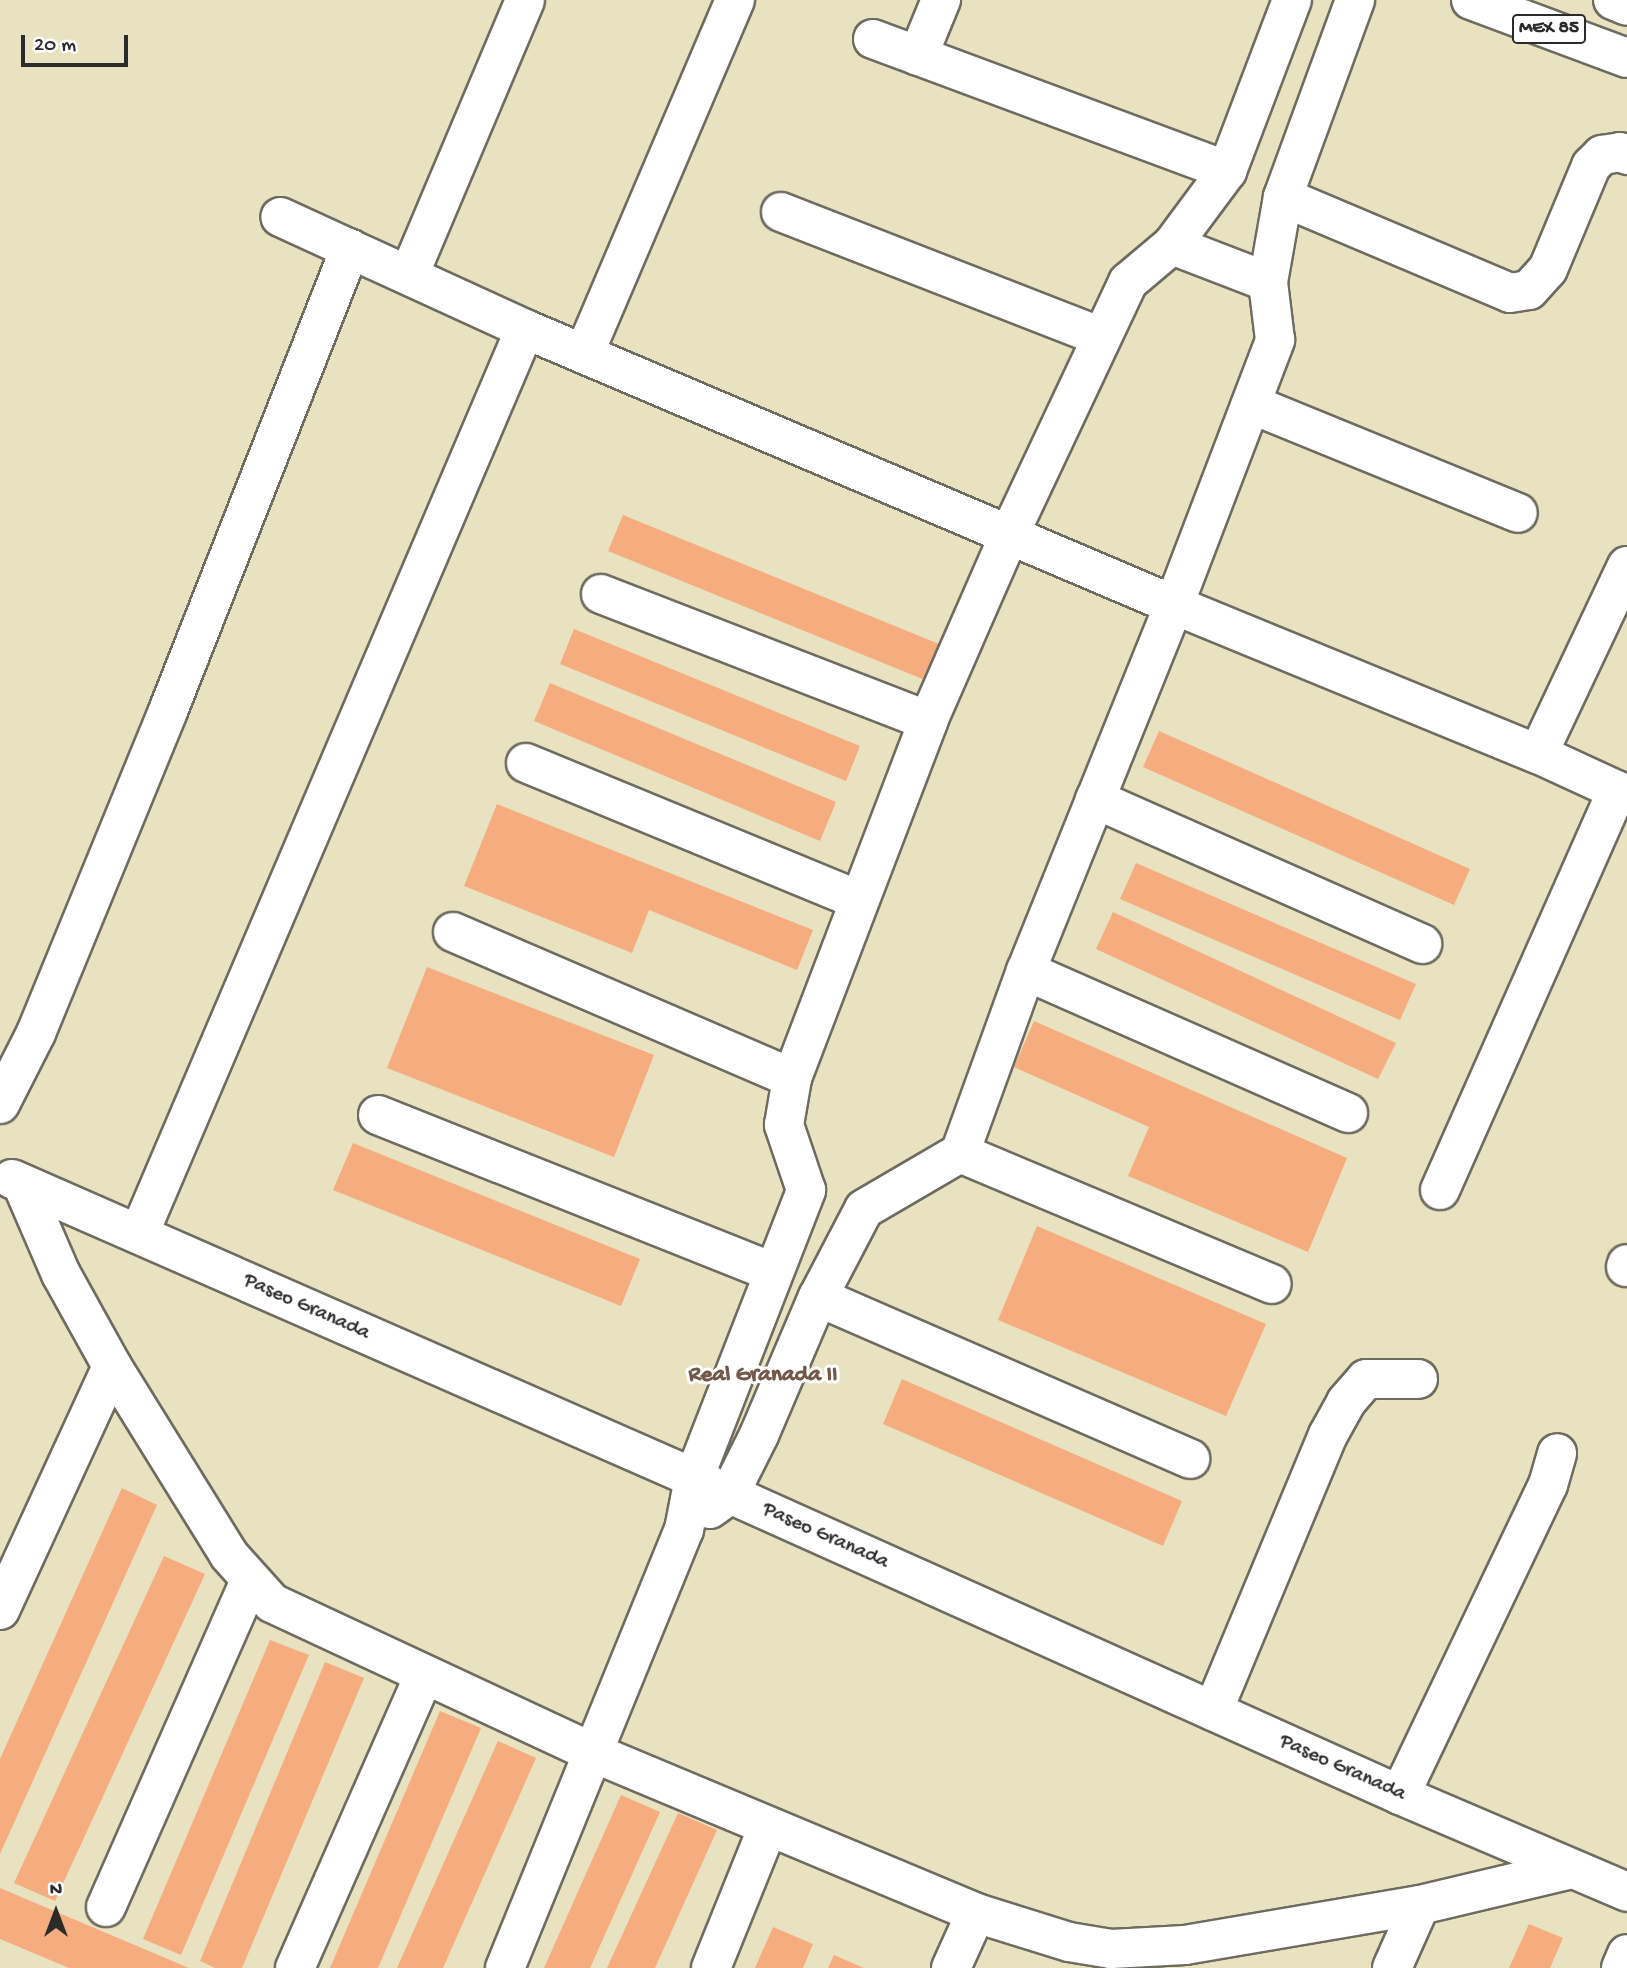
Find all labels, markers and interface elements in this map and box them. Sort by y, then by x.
road number: MEX 85 [1510,14,1588,44]
scale bar [24,21,131,65]
text: 20 m [34,34,76,59]
street label: Paseo Granada [239,1269,373,1347]
district label: Real Granada II [688,1362,838,1390]
street label: Paseo Granada [758,1498,892,1576]
street label: Paseo Granada [1275,1730,1409,1808]
north arrow [21,1877,91,1947]
text: N [50,1879,62,1902]

